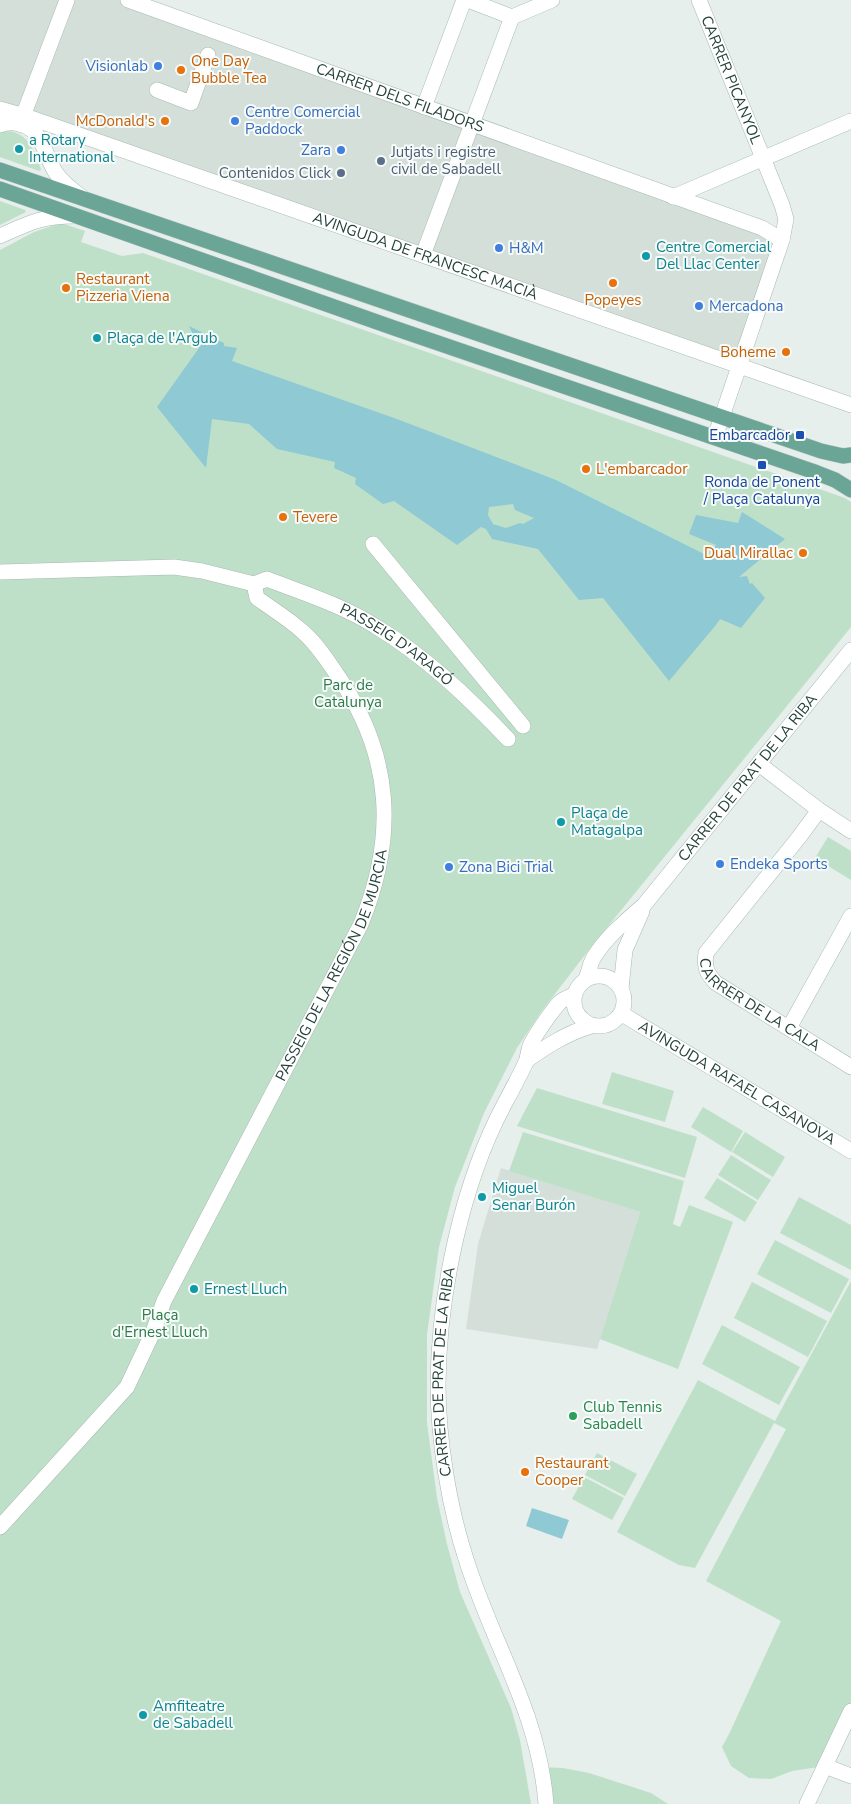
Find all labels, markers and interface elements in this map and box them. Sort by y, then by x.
street label: CARRER PICANYOL [696,13,766,147]
place label: One Day Bubble Tea [191,51,267,88]
place label: Visionlab [84,56,148,76]
street label: CARRER DELS FILADORS [313,58,487,137]
marker: Visionlab [152,60,164,72]
marker: One Day Bubble Tea [175,64,187,76]
place label: Centre Comercial Paddock [245,102,361,139]
place label: McDonald's [76,111,155,131]
marker: McDonald's [159,115,171,127]
marker: Centre Comercial Paddock [229,115,241,127]
place label: a Rotary International [29,130,115,167]
place label: Zara [301,140,331,160]
place label: Jutjats i registre civil de Sabadell [390,142,502,179]
marker: a Rotary International [13,143,25,155]
marker: Zara [335,144,347,156]
marker: Jutjats i registre civil de Sabadell [375,155,387,167]
place label: Contenidos Click [219,163,331,183]
marker: Contenidos Click [335,167,347,179]
street label: AVINGUDA DE FRANCESC MACIÀ [310,207,541,305]
place label: Centre Comercial Del Llac Center [656,237,772,274]
place label: H&M [509,238,544,258]
marker: H&M [493,242,505,254]
marker: Centre Comercial Del Llac Center [640,250,652,262]
place label: Restaurant Pizzeria Viena [76,269,170,306]
marker: Popeyes [607,277,619,289]
marker: Restaurant Pizzeria Viena [60,282,72,294]
place label: Popeyes [585,290,641,310]
place label: Mercadona [709,296,783,316]
marker: Mercadona [693,300,705,312]
place label: Plaça de l'Argub [107,328,218,348]
marker: Plaça de l'Argub [91,332,103,344]
place label: Boheme [720,342,776,362]
marker: Boheme [780,346,792,358]
place label: Embarcador [709,425,791,445]
marker: Embarcador [794,429,806,441]
place label: L'embarcador [596,459,688,479]
marker: Ronda de Ponent / Plaça Catalunya [756,459,768,471]
marker: L'embarcador [580,463,592,475]
place label: Ronda de Ponent / Plaça Catalunya [703,472,821,509]
place label: Tevere [293,507,338,527]
marker: Tevere [277,511,289,523]
place label: Dual Mirallac [704,543,793,563]
marker: Dual Mirallac [797,547,809,559]
street label: PASSEIG D'ARAGÓ [337,599,458,690]
park label: Parc de Catalunya [314,675,382,712]
street label: CARRER DE PRAT DE LA RIBA [673,689,822,866]
place label: Plaça de Matagalpa [571,803,643,840]
marker: Plaça de Matagalpa [555,816,567,828]
street label: PASSEIG DE LA REGIÓN DE MURCIA [271,848,392,1085]
place label: Endeka Sports [730,854,828,874]
place label: Zona Bici Trial [459,857,554,877]
marker: Endeka Sports [714,858,726,870]
marker: Zona Bici Trial [443,861,455,873]
street label: CARRER DE LA CALA [695,957,824,1056]
street label: AVINGUDA RAFAEL CASANOVA [635,1016,839,1150]
place label: Miguel Senar Burón [492,1178,576,1215]
marker: Miguel Senar Burón [476,1191,488,1203]
street label: CARRER DE PRAT DE LA RIBA [428,1265,460,1478]
place label: Ernest Lluch [204,1279,287,1299]
marker: Ernest Lluch [188,1283,200,1295]
park label: Plaça d'Ernest Lluch [112,1305,208,1342]
place label: Club Tennis Sabadell [583,1397,662,1434]
marker: Club Tennis Sabadell [567,1410,579,1422]
place label: Restaurant Cooper [535,1453,609,1490]
marker: Restaurant Cooper [519,1466,531,1478]
place label: Amfiteatre de Sabadell [153,1696,234,1733]
marker: Amfiteatre de Sabadell [137,1709,149,1721]

